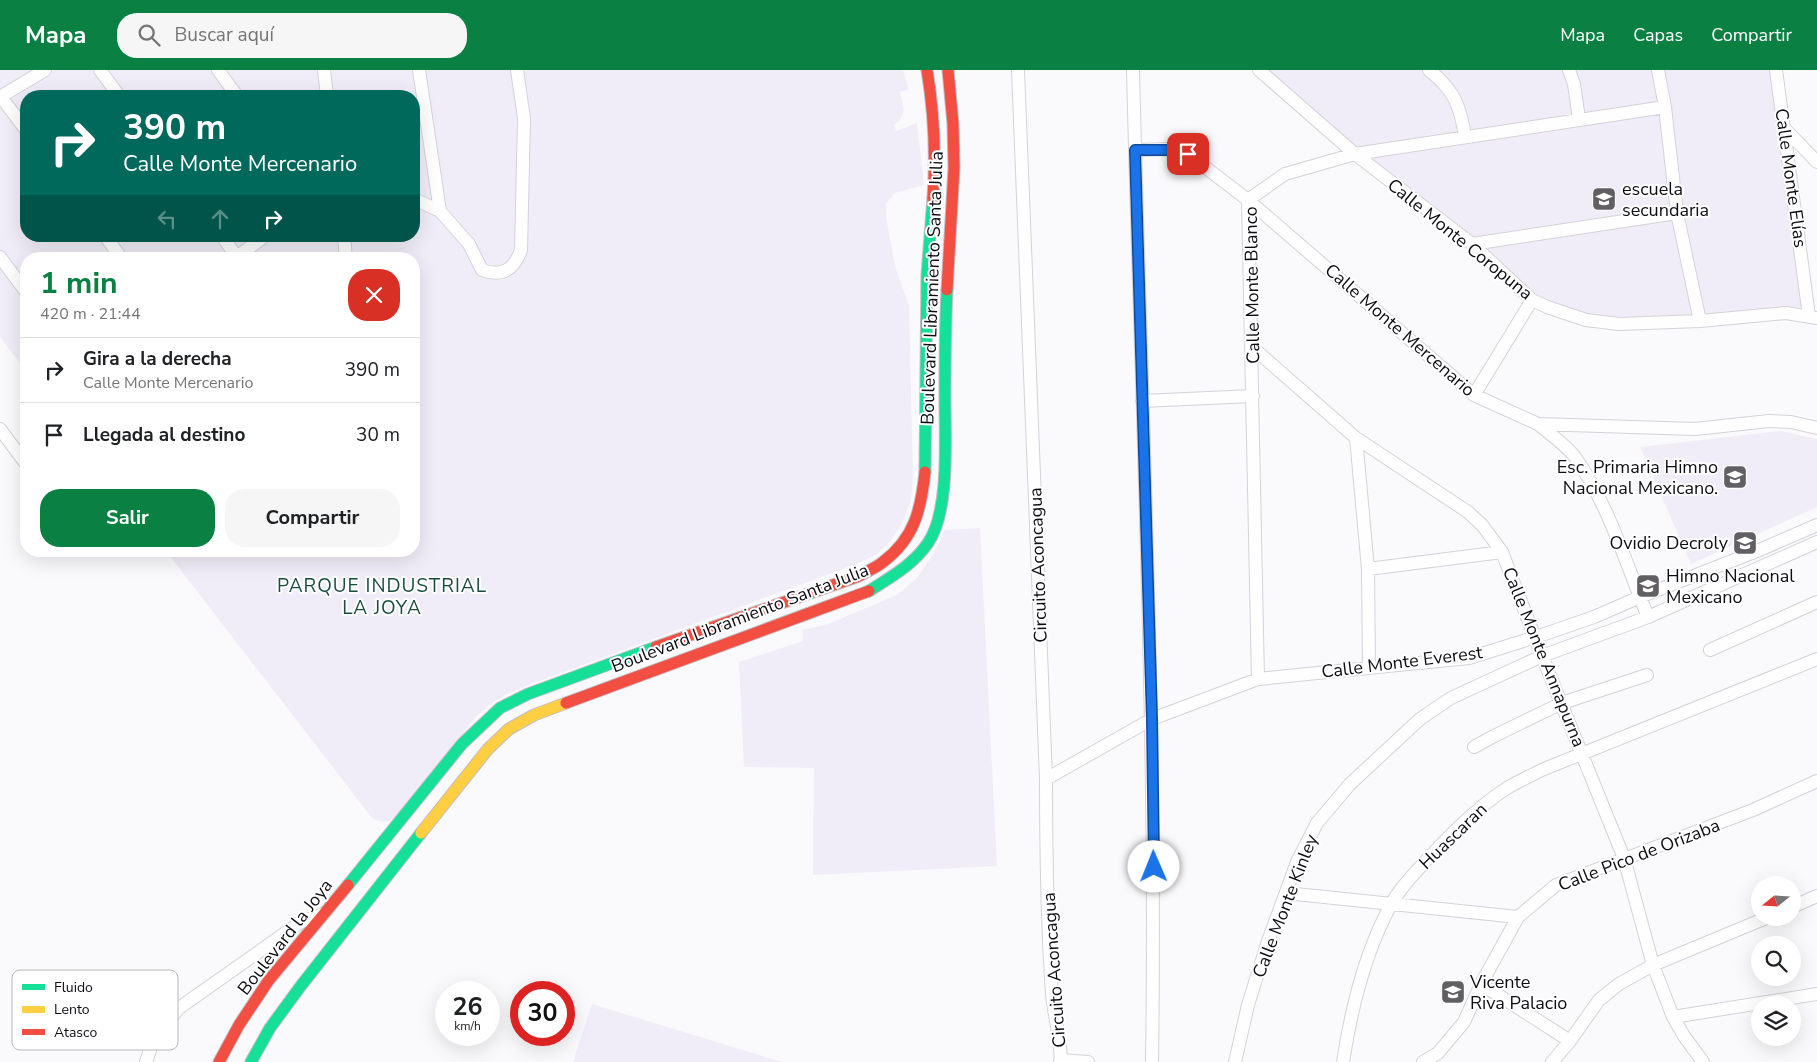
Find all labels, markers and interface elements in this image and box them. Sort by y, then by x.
search box [117,13,467,58]
text: Mapa [25,19,87,51]
icon: search [135,21,163,49]
text: Buscar aquí [175,22,274,48]
text: Mapa [1560,23,1605,47]
text: Capas [1633,23,1683,47]
text: Compartir [1711,23,1792,47]
text: 390 m [123,104,226,151]
street label: Calle Monte Elías [1769,107,1813,249]
icon: right [40,110,105,175]
pin [1167,133,1209,175]
icon: arrive [1174,140,1202,168]
text: Calle Monte Mercenario [123,149,357,179]
street label: Boulevard Libramiento Santa Julia [915,151,949,425]
street label: Calle Monte Coropuna [1382,173,1538,305]
place label: escuela secundaria [1622,177,1709,222]
school or university icon: escuela secundaria [1591,186,1617,212]
icon: left [153,205,181,233]
icon: ahead [206,205,234,233]
icon: right [259,205,287,233]
street label: Calle Monte Blanco [1239,206,1265,364]
street label: Calle Monte Mercenario [1320,258,1480,402]
text: 1 min [40,263,118,304]
button: close [348,269,400,321]
text: 420 m · 21:44 [40,303,141,325]
text: Gira a la derecha [83,346,232,372]
icon: right [40,356,68,384]
text: 390 m [345,357,400,383]
text: Calle Monte Mercenario [83,372,253,394]
icon: arrive [40,421,68,449]
text: Llegada al destino [83,422,245,448]
text: 30 m [356,422,400,448]
place label: Esc. Primaria Himno Nacional Mexicano. [1557,455,1718,500]
school or university icon: Esc. Primaria Himno Nacional Mexicano. [1722,464,1748,490]
street label: Circuito Aconcagua [1023,487,1053,643]
button: Salir [40,489,215,547]
button: Compartir [225,489,400,547]
school or university icon: Ovidio Decroly [1732,530,1758,556]
place label: Ovidio Decroly [1609,531,1729,555]
street label: Boulevard Libramiento Santa Julia [608,558,872,678]
street label: Calle Monte Annapurna [1497,563,1591,751]
place label: Himno Nacional Mexicano [1666,564,1795,609]
district label: PARQUE INDUSTRIAL LA JOYA [277,573,487,621]
school or university icon: Himno Nacional Mexicano [1635,573,1661,599]
street label: Calle Monte Everest [1320,640,1485,684]
street label: Huascaran [1414,798,1492,874]
street label: Calle Pico de Orizaba [1555,813,1723,897]
street label: Calle Monte Kinley [1247,830,1324,981]
position arrow [1127,840,1179,892]
street label: Boulevard la Joya [232,874,338,1000]
north arrow [1751,876,1801,926]
map controls [1751,876,1801,1046]
street label: Circuito Aconcagua [1037,892,1071,1048]
button: search [1751,936,1801,986]
legend [12,970,178,1050]
place label: Vicente Riva Palacio [1469,970,1567,1015]
text: Fluido [54,978,93,997]
school or university icon: Vicente Riva Palacio [1440,979,1466,1005]
speed limit sign: 30 [510,981,575,1046]
text: 26 [452,990,483,1024]
button: layers [1751,996,1801,1046]
text: Lento [54,1000,90,1019]
text: km/h [454,1018,481,1034]
text: Atasco [54,1023,97,1042]

